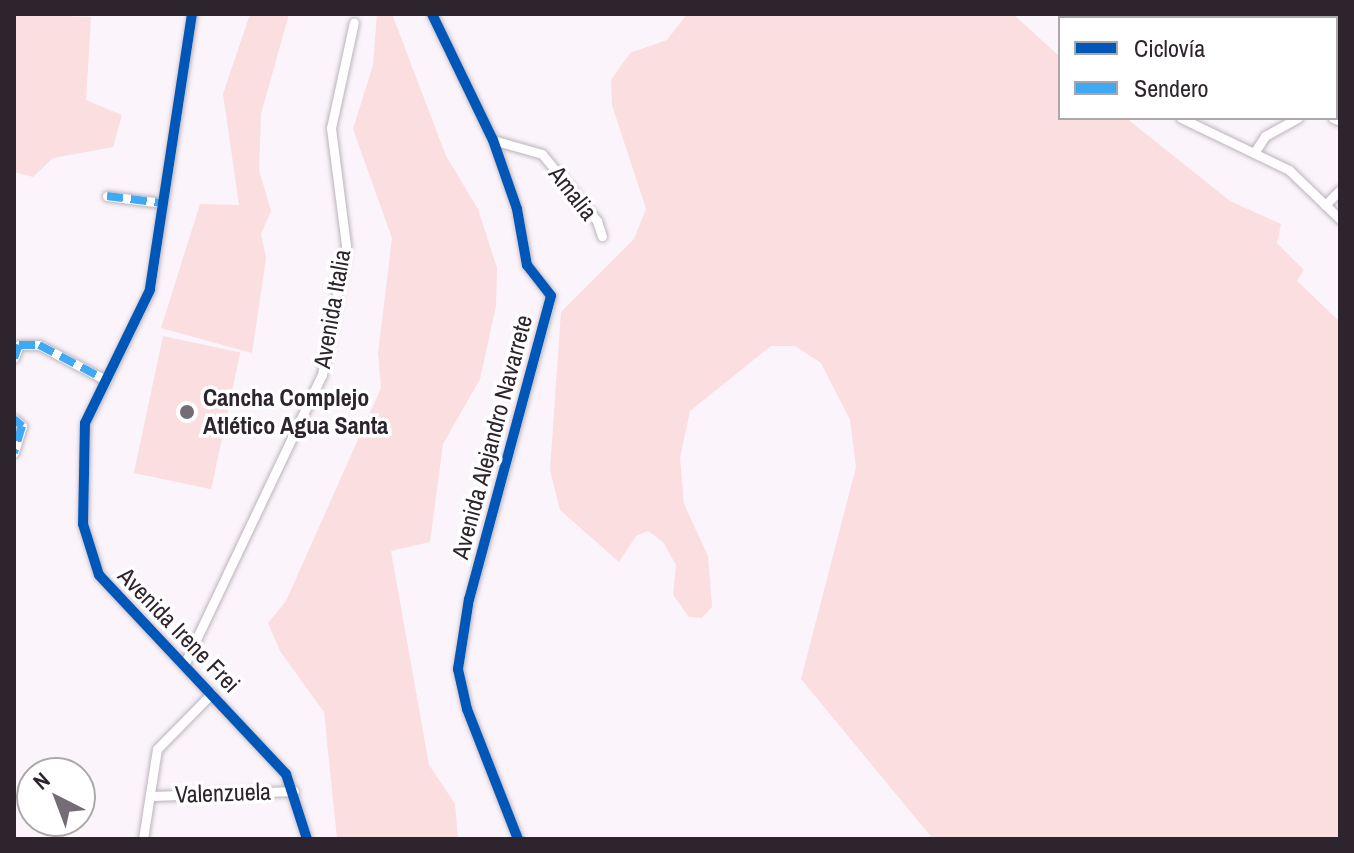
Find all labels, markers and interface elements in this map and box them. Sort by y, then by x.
legend [1058,16,1338,120]
text: Ciclovía [1134,32,1205,64]
text: Sendero [1134,72,1208,104]
street label: Amalia [543,160,603,226]
street label: Avenida Italia [307,247,357,371]
street label: Avenida Alejandro Navarrete [445,311,539,563]
place label: Cancha Complejo Atlético Agua Santa [203,384,389,440]
marker: Cancha Complejo Atlético Agua Santa [178,403,196,421]
street label: Avenida Irene Frei [112,561,246,699]
north arrow [16,757,96,837]
text: N [26,765,56,796]
street label: Valenzuela [175,777,271,809]

